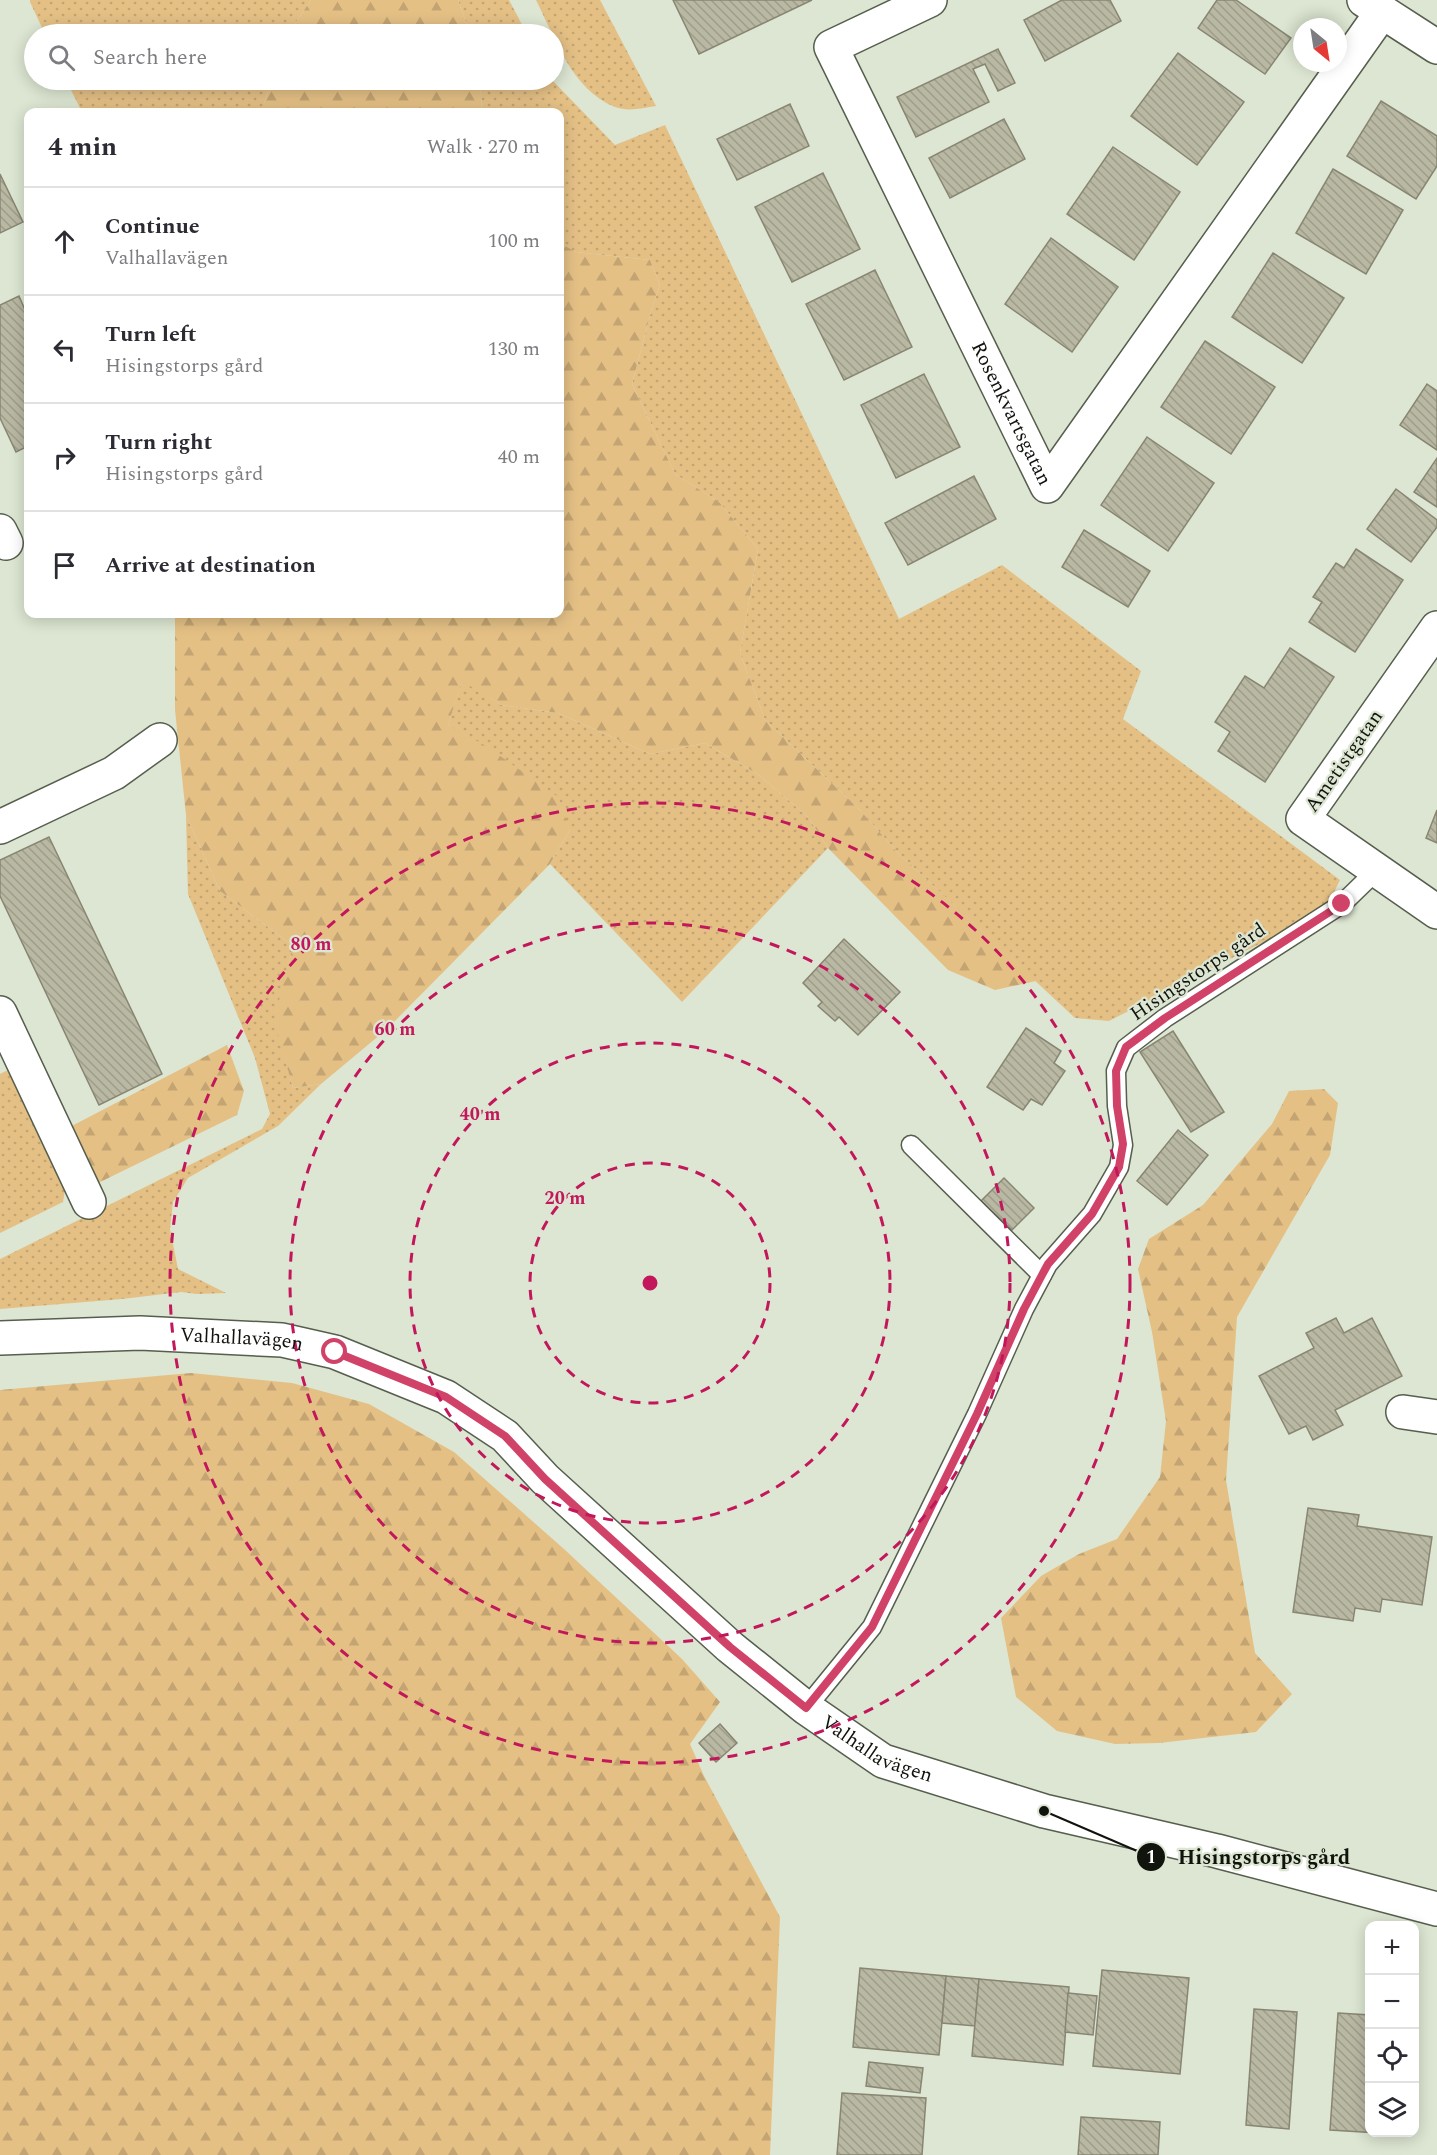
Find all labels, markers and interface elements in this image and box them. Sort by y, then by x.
north arrow [1293,18,1347,72]
search box [24,24,564,90]
icon: search [45,41,78,74]
text: Search here [93,41,207,74]
text: 4 min [48,127,117,167]
text: Walk · 270 m [427,132,540,162]
text: Continue [105,210,200,243]
icon: ahead [48,225,81,258]
text: 100 m [488,226,540,256]
text: Valhallavägen [105,243,228,273]
text: Turn left [105,318,197,351]
icon: left [48,333,81,366]
text: 130 m [488,334,540,364]
street label: Rosenkvartsgatan [963,336,1059,491]
text: Hisingstorps gård [105,351,263,381]
text: Turn right [105,426,212,459]
icon: right [48,441,81,474]
text: 40 m [498,442,540,472]
text: Hisingstorps gård [105,459,263,489]
icon: arrive [48,549,81,582]
text: Arrive at destination [105,549,316,582]
street label: Ametistgatan [1297,703,1391,819]
route end [1328,890,1354,916]
street label: Hisingstorps gård [1124,915,1272,1029]
text: 80 m [291,931,331,958]
text: 60 m [375,1016,415,1043]
text: 40 m [460,1101,500,1128]
text: 20 m [545,1185,585,1212]
centre of rings [640,1273,660,1293]
street label: Valhallavägen [179,1320,306,1359]
route start [321,1338,347,1364]
street label: Valhallavägen [815,1708,936,1790]
callout: Hisingstorps gård [1136,1837,1362,1876]
text: Hisingstorps gård [1178,1842,1350,1874]
text: 1 [1146,1844,1156,1871]
map controls [1365,1921,1419,2137]
button: + [1365,1921,1419,1975]
button: − [1365,1975,1419,2029]
button: locate [1365,2029,1419,2083]
button: layers [1365,2083,1419,2137]

